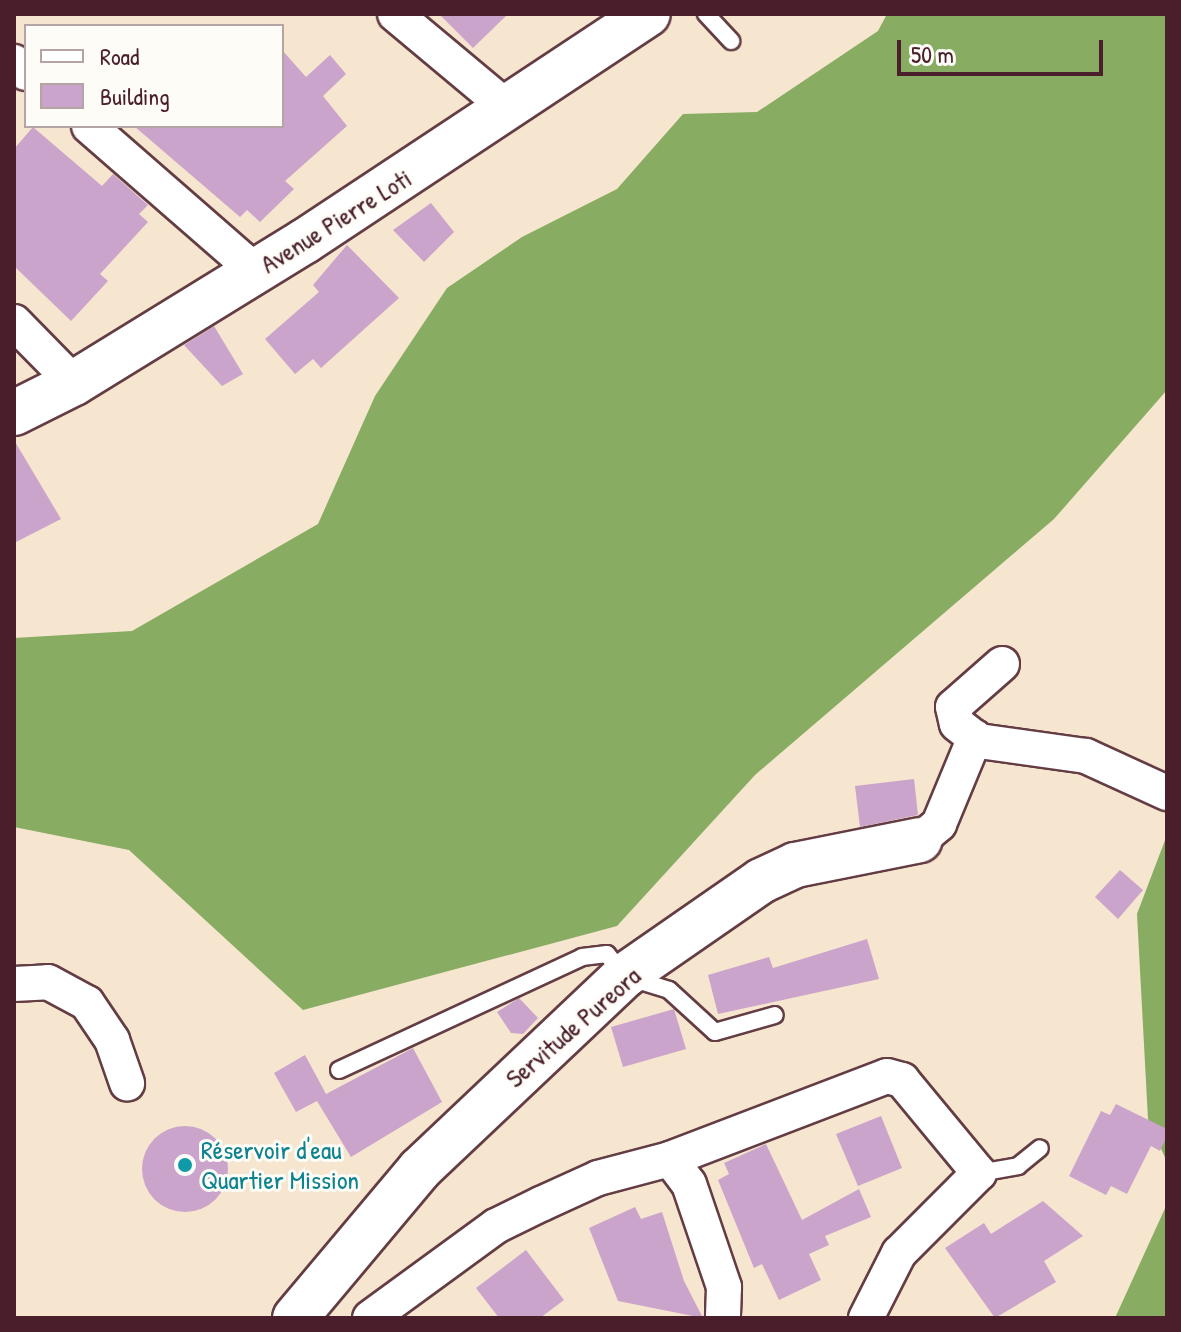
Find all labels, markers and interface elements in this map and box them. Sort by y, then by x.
legend [24,24,284,128]
scale bar [901,24,1107,74]
text: 50 m [911,38,954,70]
text: Road [100,40,139,72]
text: Building [100,80,170,112]
street label: Avenue Pierre Loti [255,162,417,280]
street label: Servitude Pureora [499,960,647,1094]
place label: Réservoir d'eau Quartier Mission [201,1134,359,1196]
marker: Réservoir d'eau Quartier Mission [176,1156,194,1174]

